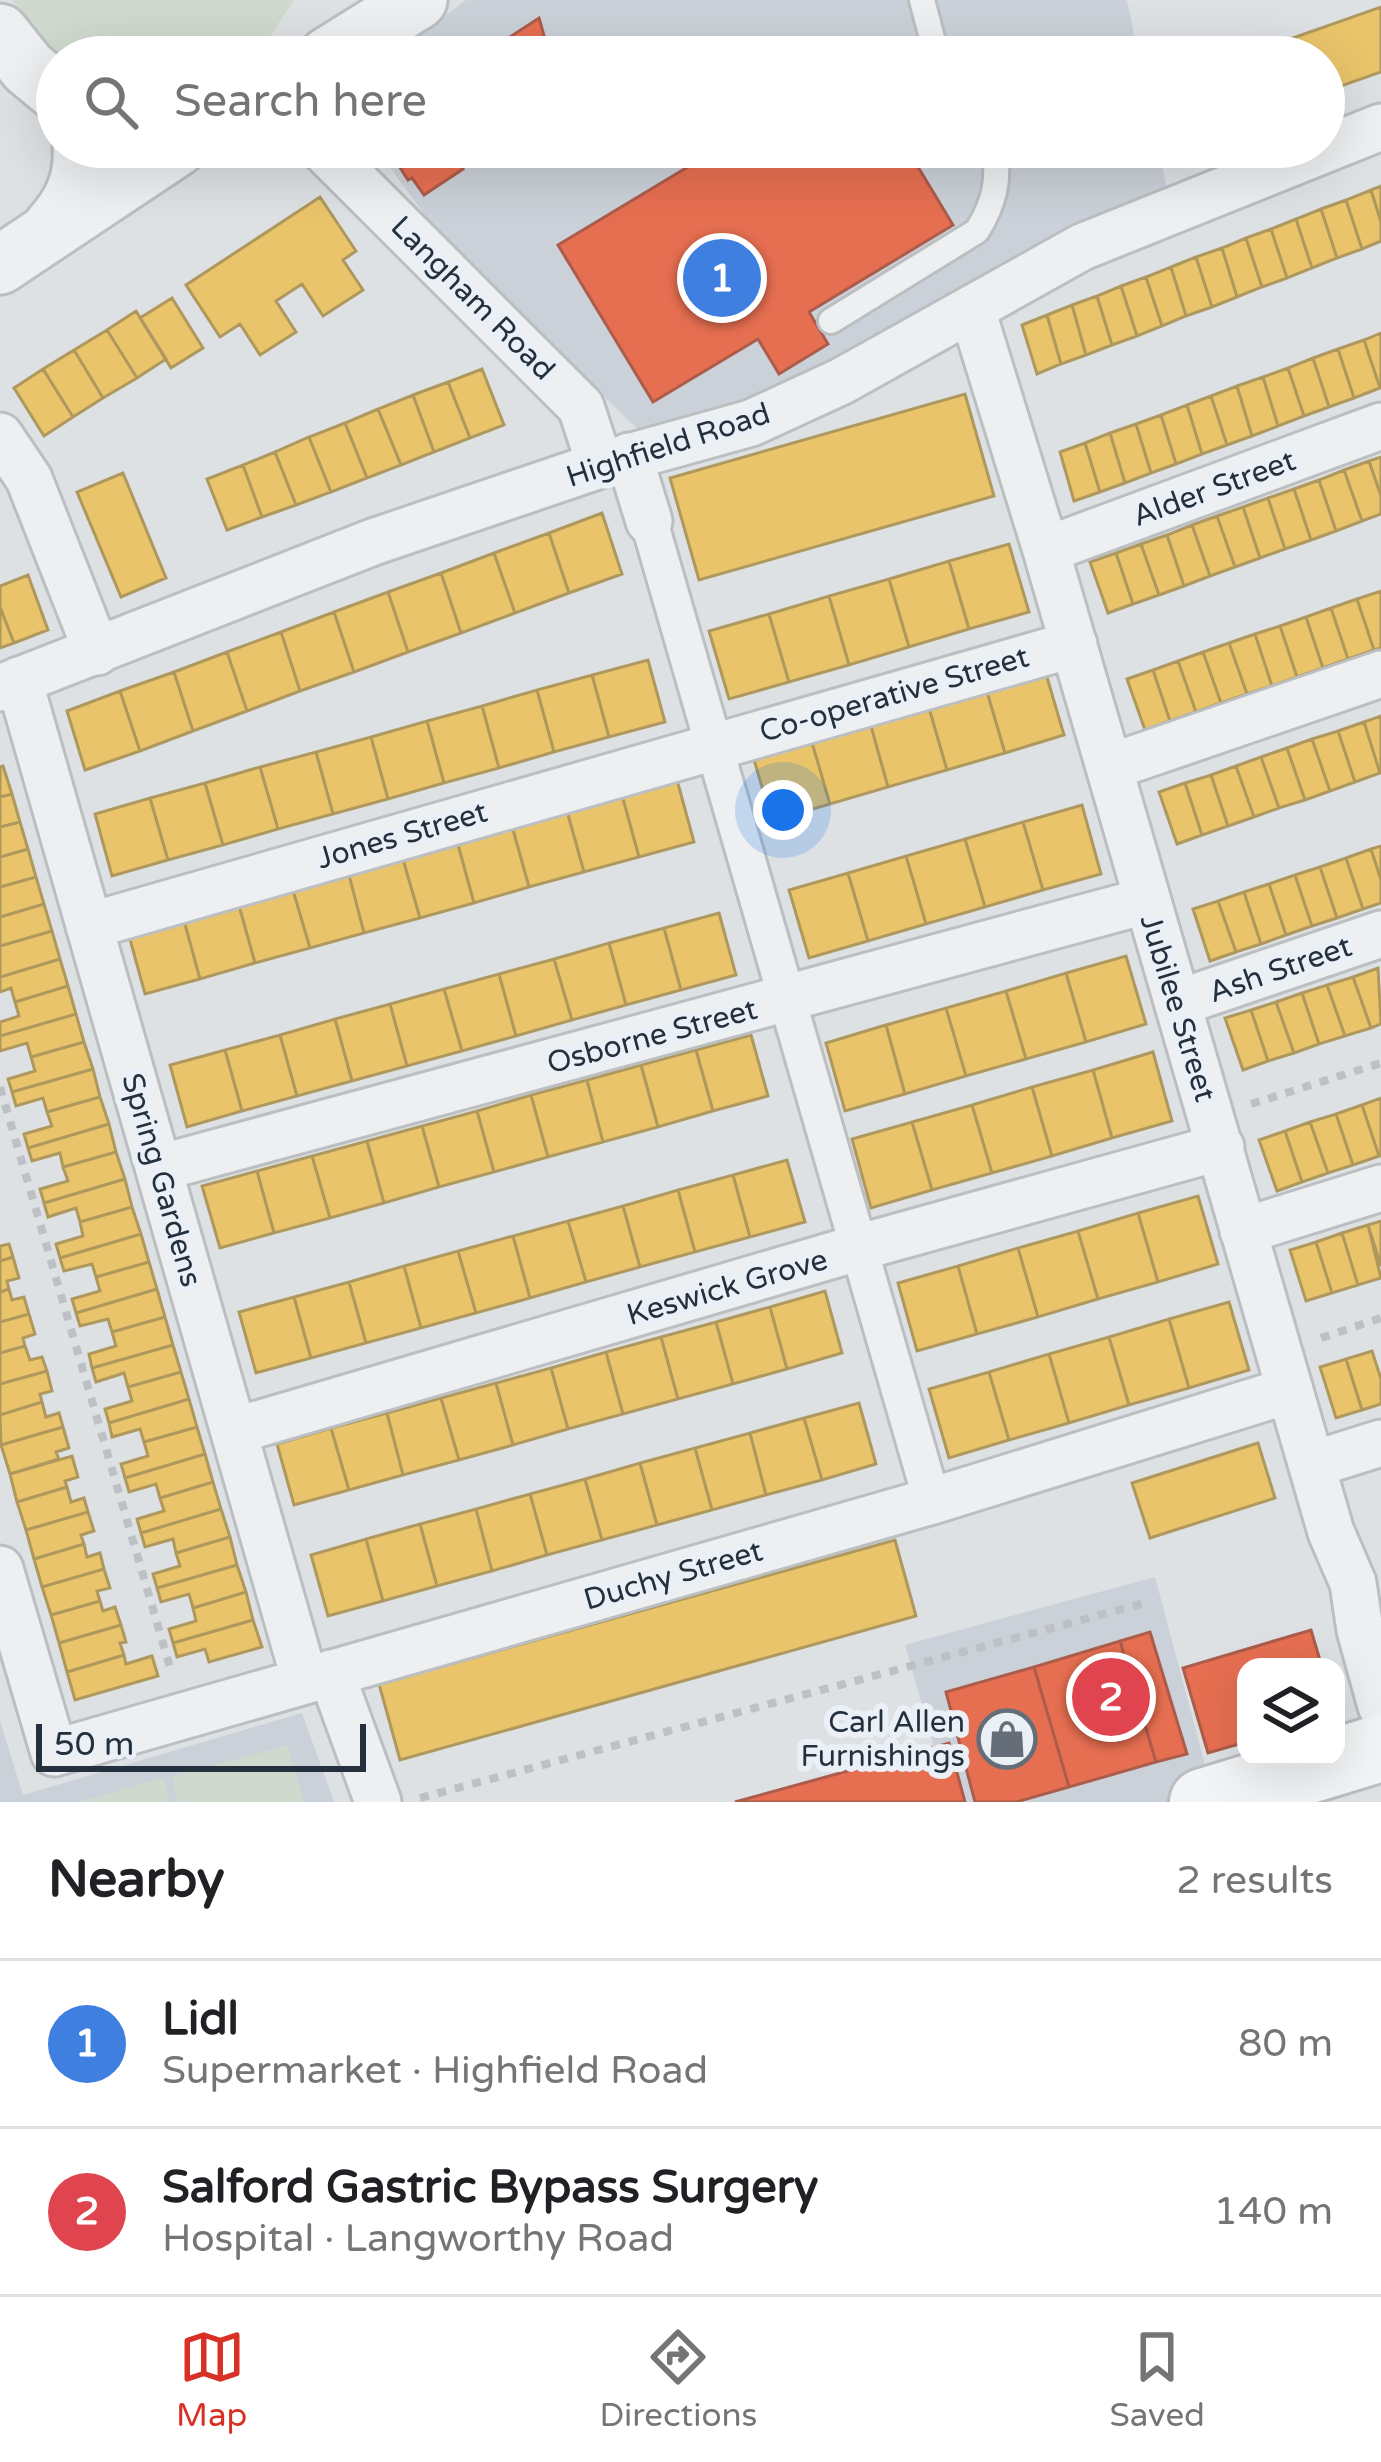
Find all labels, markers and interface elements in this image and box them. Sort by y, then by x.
search box [36,36,1345,168]
icon: search [78,69,144,135]
text: Search here [174,75,427,129]
street label: Langham Road [383,208,563,388]
pin: 1 [683,233,761,323]
street label: Highfield Road [561,395,775,496]
street label: Alder Street [1128,442,1301,535]
street label: Co-operative Street [755,638,1033,751]
your location [753,780,813,840]
street label: Jones Street [313,794,492,877]
street label: Jubilee Street [1132,910,1224,1106]
street label: Ash Street [1204,928,1356,1011]
street label: Osborne Street [543,991,761,1082]
street label: Spring Gardens [113,1069,210,1291]
street label: Keswick Grove [622,1241,832,1334]
street label: Duchy Street [580,1532,767,1619]
pin: 2 [1072,1652,1150,1742]
map controls [1237,1658,1345,1766]
button: layers [1237,1658,1345,1766]
place label: Carl Allen Furnishings [801,1704,965,1775]
shop icon: Carl Allen Furnishings [976,1708,1038,1770]
scale bar [36,1718,366,1771]
text: 50 m [54,1725,134,1764]
text: Nearby [48,1849,225,1911]
text: 2 results [1176,1857,1333,1904]
text: Lidl [162,1993,239,2047]
text: 1 [75,2020,99,2067]
text: 80 m [1238,2020,1333,2067]
text: Supermarket · Highfield Road [162,2047,708,2094]
text: Salford Gastric Bypass Surgery [162,2161,818,2215]
text: 2 [75,2188,99,2235]
text: 140 m [1214,2188,1333,2235]
text: Hospital · Langworthy Road [162,2215,674,2262]
tab: Map [176,2324,247,2435]
tab: Directions [599,2324,757,2435]
tab: Saved [1110,2324,1205,2435]

